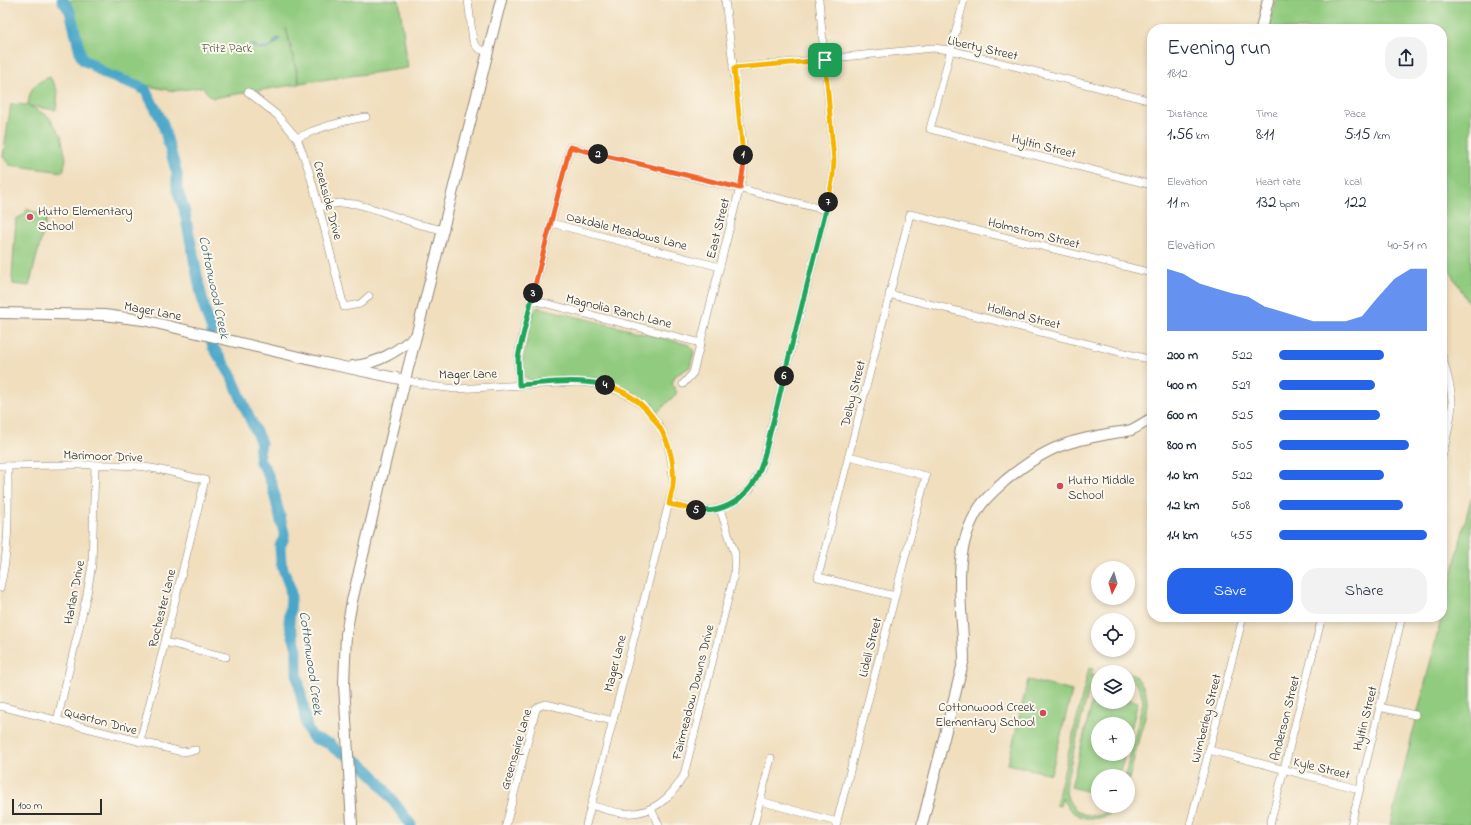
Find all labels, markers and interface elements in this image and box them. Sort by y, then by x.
street label: Liberty Street [945,31,1020,67]
text: Evening run [1167,33,1271,65]
button: share [1385,37,1427,79]
park label: Fritz Park [201,39,252,58]
pin [808,43,842,77]
icon: arrive [814,49,836,71]
text: 18:12 [1167,64,1188,83]
text: Distance [1167,106,1208,122]
text: Time [1256,106,1277,122]
text: Pace [1344,106,1366,122]
text: 1.56 [1167,122,1193,147]
text: 8:11 [1256,122,1274,147]
text: 5:15 [1344,122,1371,147]
text: km [1193,128,1209,144]
text: /km [1371,128,1390,144]
street label: Hyltin Street [1009,129,1079,165]
pin: 2 [588,144,608,164]
pin: 1 [733,145,753,165]
text: 2 [595,146,601,162]
text: 1 [741,147,745,163]
street label: Creekside Drive [308,159,347,242]
text: Elevation [1167,174,1207,190]
text: Heart rate [1256,174,1301,190]
text: kcal [1344,174,1362,190]
text: 11 [1167,190,1178,215]
text: 132 [1256,190,1277,215]
text: 122 [1344,190,1367,215]
pin: 7 [818,192,838,212]
text: 7 [826,194,830,210]
street label: East Street [702,195,735,261]
text: m [1178,196,1189,212]
text: bpm [1277,196,1300,212]
place label: Hutto Elementary School [38,202,133,236]
street label: Oakdale Meadows Lane [564,207,689,256]
marker: Hutto Elementary School [25,212,35,222]
street label: Holmstrom Street [986,213,1082,254]
water label: Cottonwood Creek [192,234,235,341]
text: Elevation [1167,236,1215,255]
text: 40–51 m [1387,236,1427,255]
pin: 3 [523,283,543,303]
text: 3 [531,285,535,301]
street label: Magnolia Ranch Lane [564,289,674,335]
street label: Mager Lane [122,297,183,327]
street label: Holland Street [985,298,1063,335]
text: 200 m [1167,346,1198,365]
text: 5:22 [1231,346,1252,365]
street label: Delby Street [836,358,872,430]
street label: Mager Lane [439,364,497,386]
pin: 6 [774,366,794,386]
text: 6 [782,368,786,384]
pin: 4 [595,375,615,395]
text: 400 m [1167,376,1197,395]
text: 5:29 [1231,376,1250,395]
text: 4 [603,377,607,393]
text: 600 m [1167,406,1197,425]
text: 5:25 [1231,406,1253,425]
text: 800 m [1167,436,1196,455]
text: 5:05 [1231,436,1253,455]
street label: Marimoor Drive [63,446,143,467]
text: 1.0 km [1167,466,1198,485]
text: 5:22 [1231,466,1252,485]
place label: Hutto Middle School [1068,471,1135,505]
marker: Hutto Middle School [1055,481,1065,491]
text: 1.2 km [1167,496,1199,515]
text: 5:08 [1231,496,1250,515]
pin: 5 [686,500,706,520]
text: 5 [693,502,699,518]
text: 1.4 km [1167,526,1198,545]
text: 4:55 [1231,526,1252,545]
street label: Harlan Drive [59,559,90,626]
north arrow [1091,561,1135,605]
map controls [1091,561,1135,813]
street label: Rochester Lane [144,567,181,649]
button: Save [1167,568,1293,614]
button: Share [1301,568,1427,614]
water label: Cottonwood Creek [293,610,328,717]
button: locate [1091,613,1135,657]
street label: Lidell Street [854,615,887,679]
street label: Fairmeadow Downs Drive [667,623,720,763]
street label: Mager Lane [599,633,633,694]
button: layers [1091,665,1135,709]
street label: Wimberley Street [1186,671,1228,765]
street label: Anderson Street [1266,673,1305,763]
street label: Hyltin Street [1348,683,1384,753]
place label: Cottonwood Creek Elementary School [935,698,1035,733]
street label: Quarton Drive [62,703,139,740]
street label: Greenspire Lane [496,707,537,792]
marker: Cottonwood Creek Elementary School [1038,708,1048,718]
button: + [1091,717,1135,761]
street label: Kyle Street [1291,752,1352,786]
button: − [1091,769,1135,813]
scale bar [12,797,102,816]
text: 100 m [18,798,42,814]

